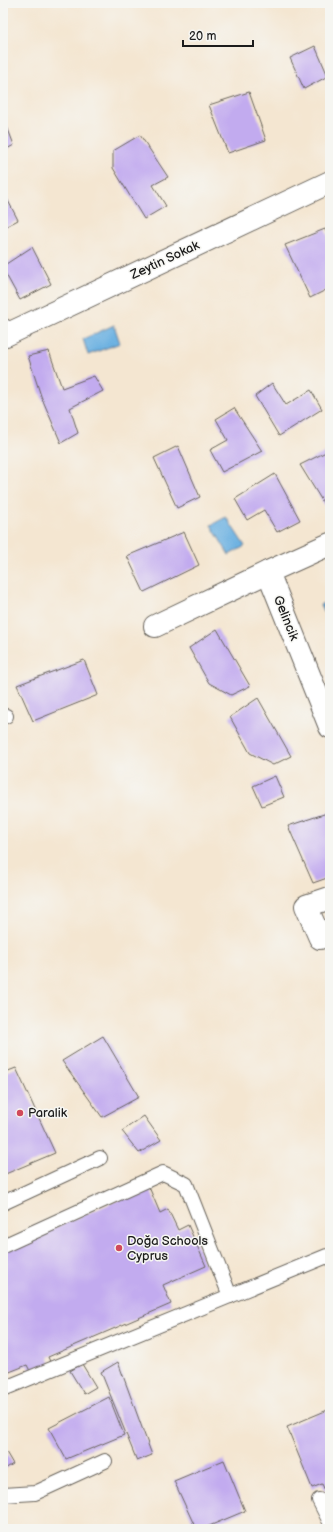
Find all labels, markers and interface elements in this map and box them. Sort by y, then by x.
scale bar [183,22,253,48]
text: 20 m [189,29,216,44]
street label: Zeytin Sokak [127,237,203,283]
street label: Gelincik [270,593,302,643]
place label: Paralik [28,1105,68,1121]
marker: Paralik [15,1108,25,1118]
place label: Doğa Schools Cyprus [127,1233,208,1264]
marker: Doğa Schools Cyprus [114,1243,124,1253]

